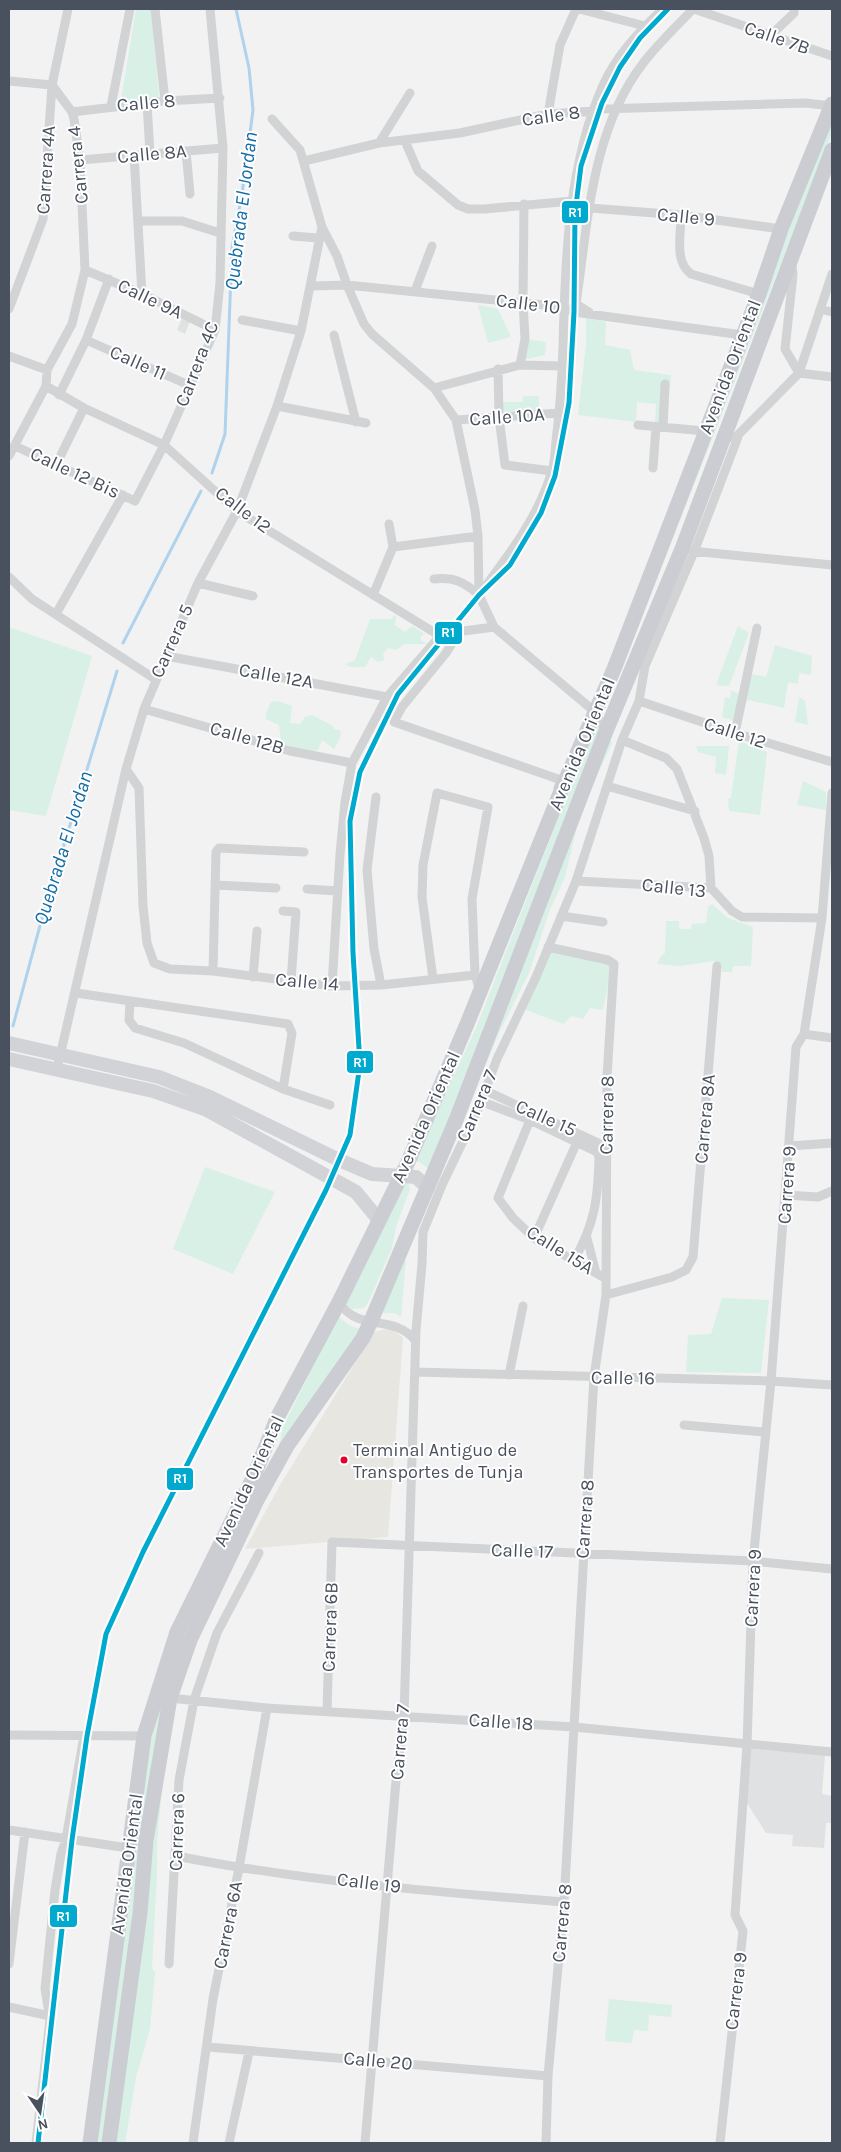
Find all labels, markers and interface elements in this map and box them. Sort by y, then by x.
street label: Calle 7B [741,17,813,59]
street label: Calle 8 [116,89,176,117]
street label: Calle 8 [520,101,582,131]
street label: Carrera 4A [32,125,60,215]
street label: Carrera 4 [63,125,93,205]
water label: Quebrada El Jordan [220,130,262,292]
street label: Calle 8A [116,140,188,168]
line badge: R1 [561,200,589,224]
street label: Calle 9 [656,203,716,231]
text: R1 [568,204,582,221]
street label: Calle 9A [114,274,186,324]
street label: Calle 10 [495,289,561,319]
street label: Avenida Oriental [694,297,766,437]
street label: Carrera 4C [171,318,223,410]
street label: Calle 11 [106,341,170,385]
street label: Calle 10A [469,403,545,431]
street label: Calle 12 Bis [27,443,123,503]
street label: Calle 12 [211,482,275,538]
street label: Carrera 5 [146,601,198,681]
line badge: R1 [434,621,463,645]
text: R1 [441,624,455,641]
street label: Calle 12A [237,659,315,693]
street label: Avenida Oriental [544,674,620,814]
street label: Calle 12 [701,713,769,753]
street label: Calle 12B [207,717,287,759]
water label: Quebrada El Jordan [29,768,97,928]
street label: Calle 13 [641,874,707,902]
street label: Calle 14 [274,968,340,996]
street label: Avenida Oriental [387,1048,465,1186]
line badge: R1 [346,1050,374,1074]
text: R1 [353,1054,367,1071]
street label: Carrera 7 [452,1066,502,1145]
street label: Carrera 8A [690,1073,720,1165]
street label: Carrera 8 [595,1075,619,1155]
street label: Calle 15 [512,1095,580,1141]
street label: Carrera 9 [773,1145,801,1225]
street label: Calle 15A [522,1221,598,1279]
street label: Calle 16 [591,1366,655,1390]
street label: Avenida Oriental [209,1412,289,1550]
place label: Terminal Antiguo de Transportes de Tunja [353,1439,523,1483]
marker: Terminal Antiguo de Transportes de Tunja [339,1455,349,1465]
line badge: R1 [166,1467,194,1491]
text: R1 [173,1470,187,1487]
street label: Carrera 8 [571,1479,599,1559]
street label: Calle 17 [491,1539,554,1563]
street label: Carrera 9 [740,1548,766,1628]
street label: Carrera 6B [317,1582,343,1672]
street label: Carrera 7 [386,1703,414,1781]
street label: Calle 18 [468,1709,534,1735]
street label: Avenida Oriental [106,1792,148,1936]
street label: Carrera 6 [165,1792,189,1872]
street label: Calle 19 [336,1868,402,1898]
street label: Carrera 6A [209,1879,247,1971]
street label: Carrera 8 [548,1883,576,1963]
line badge: R1 [49,1904,78,1928]
text: R1 [56,1908,70,1925]
street label: Carrera 9 [720,1951,752,2031]
street label: Calle 20 [343,2047,413,2075]
north arrow [15,2087,65,2137]
text: N [36,2115,50,2134]

